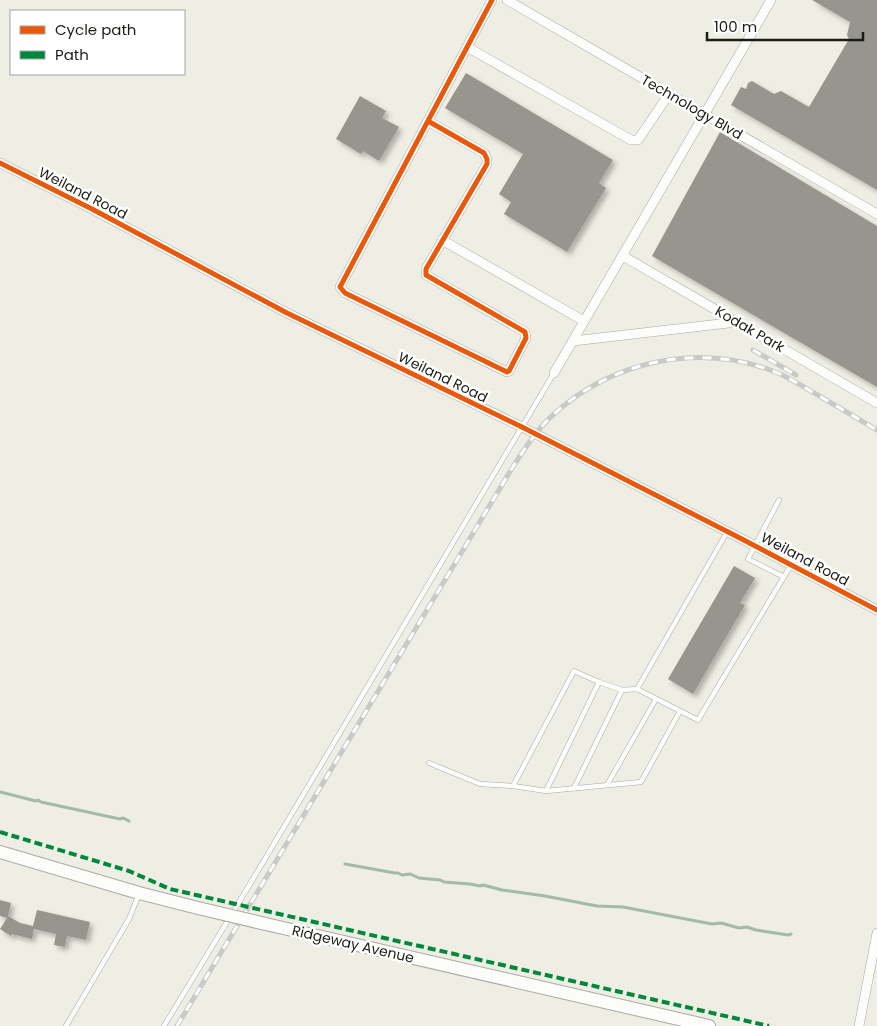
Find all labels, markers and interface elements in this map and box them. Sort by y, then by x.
legend [10,10,185,75]
scale bar [707,10,863,42]
text: 100 m [714,16,757,37]
text: Cycle path [55,19,136,40]
text: Path [55,44,89,65]
street label: Technology Blvd [637,70,747,144]
street label: Weiland Road [35,162,131,224]
street label: Kodak Park [712,301,789,357]
street label: Weiland Road [395,347,491,407]
street label: Weiland Road [757,527,853,591]
street label: Ridgeway Avenue [290,920,416,968]

